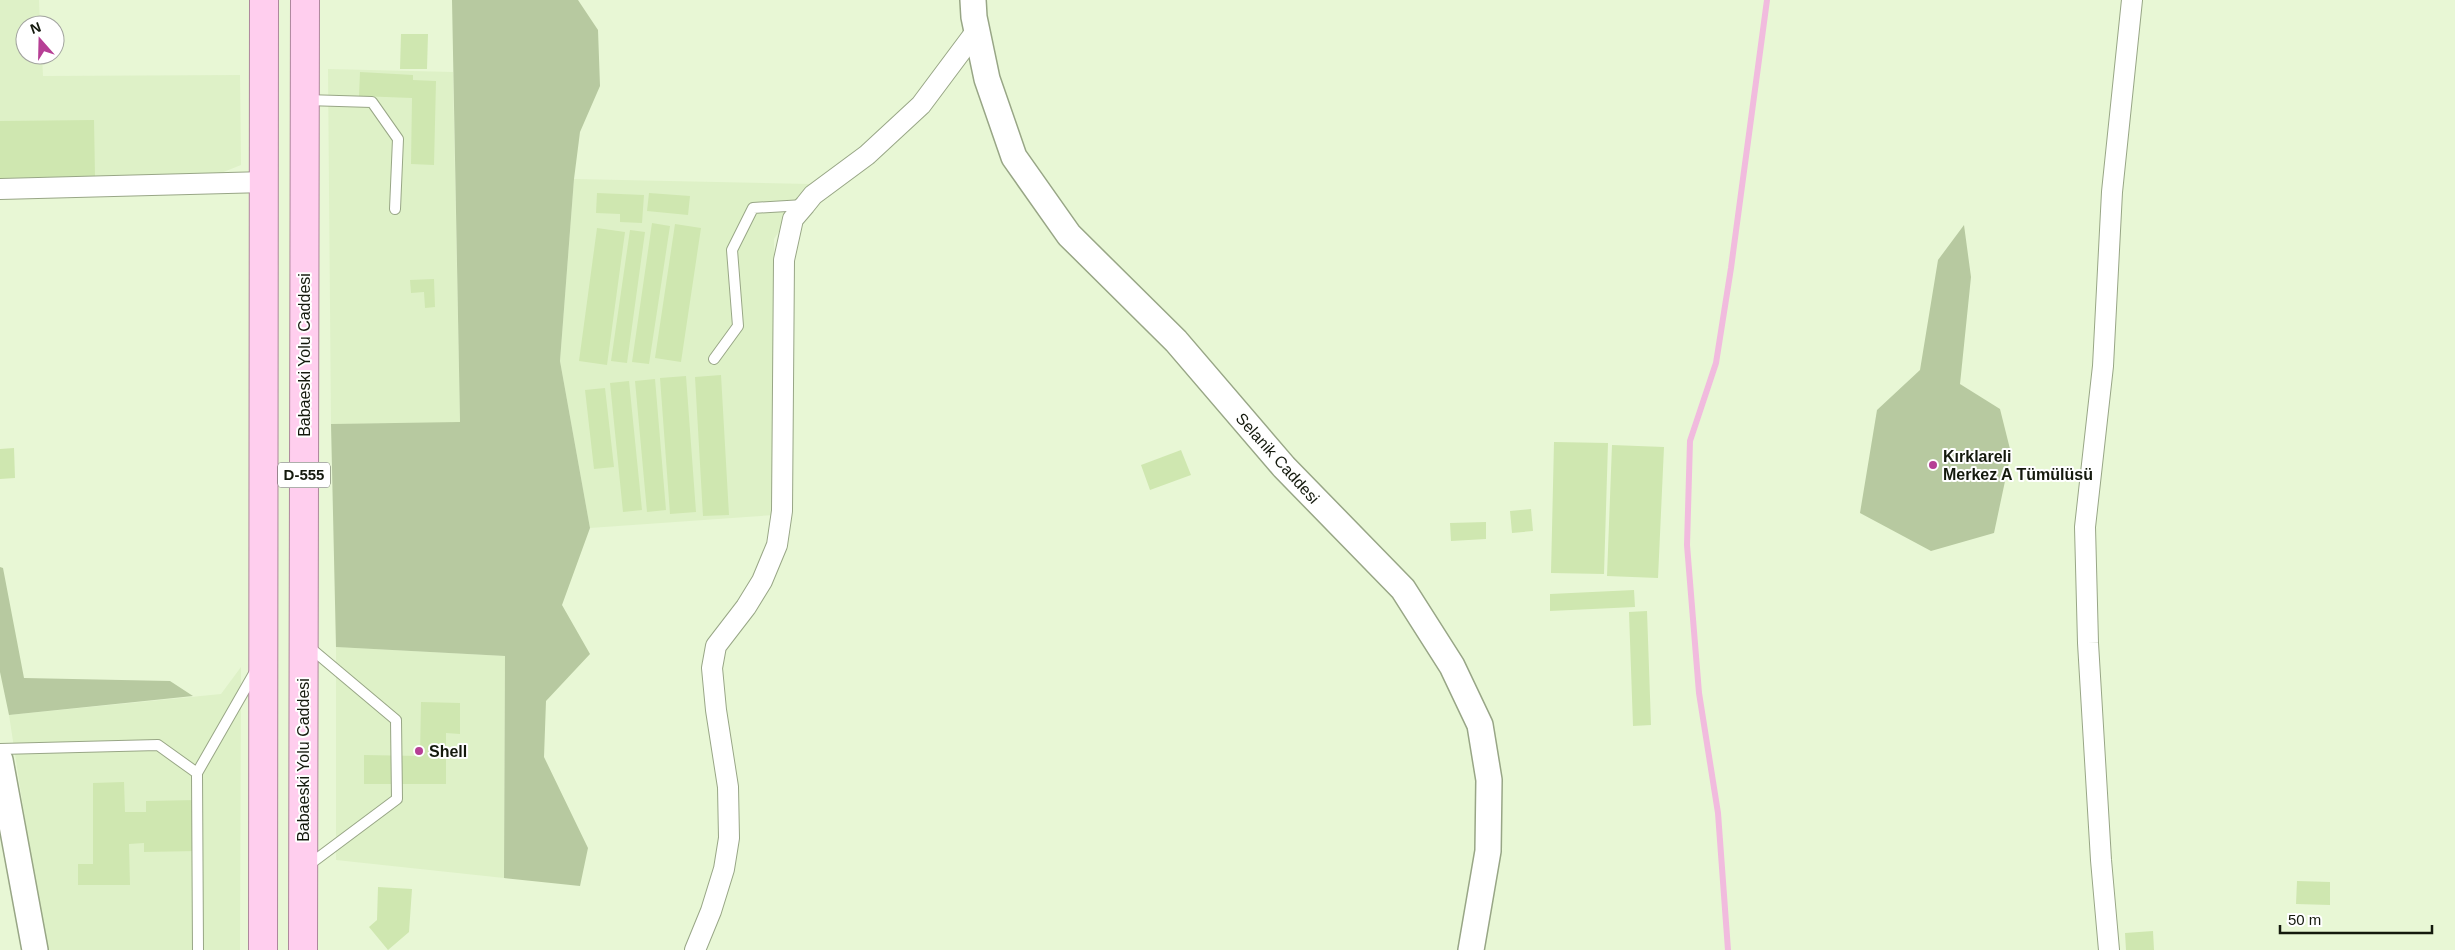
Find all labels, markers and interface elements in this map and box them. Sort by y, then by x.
north arrow [15,15,65,65]
text: N [28,19,43,37]
street label: Babaeski Yolu Caddesi [296,273,313,437]
street label: Selanik Caddesi [1233,410,1323,507]
place label: Kırklareli Merkez A Tümülüsü [1943,448,2093,483]
marker: Kırklareli Merkez A Tümülüsü [1927,459,1939,471]
road number: D-555 [278,462,330,488]
street label: Babaeski Yolu Caddesi [295,678,312,842]
place label: Shell [429,743,467,760]
marker: Shell [413,745,425,757]
scale bar [2280,902,2432,934]
text: 50 m [2288,911,2321,928]

